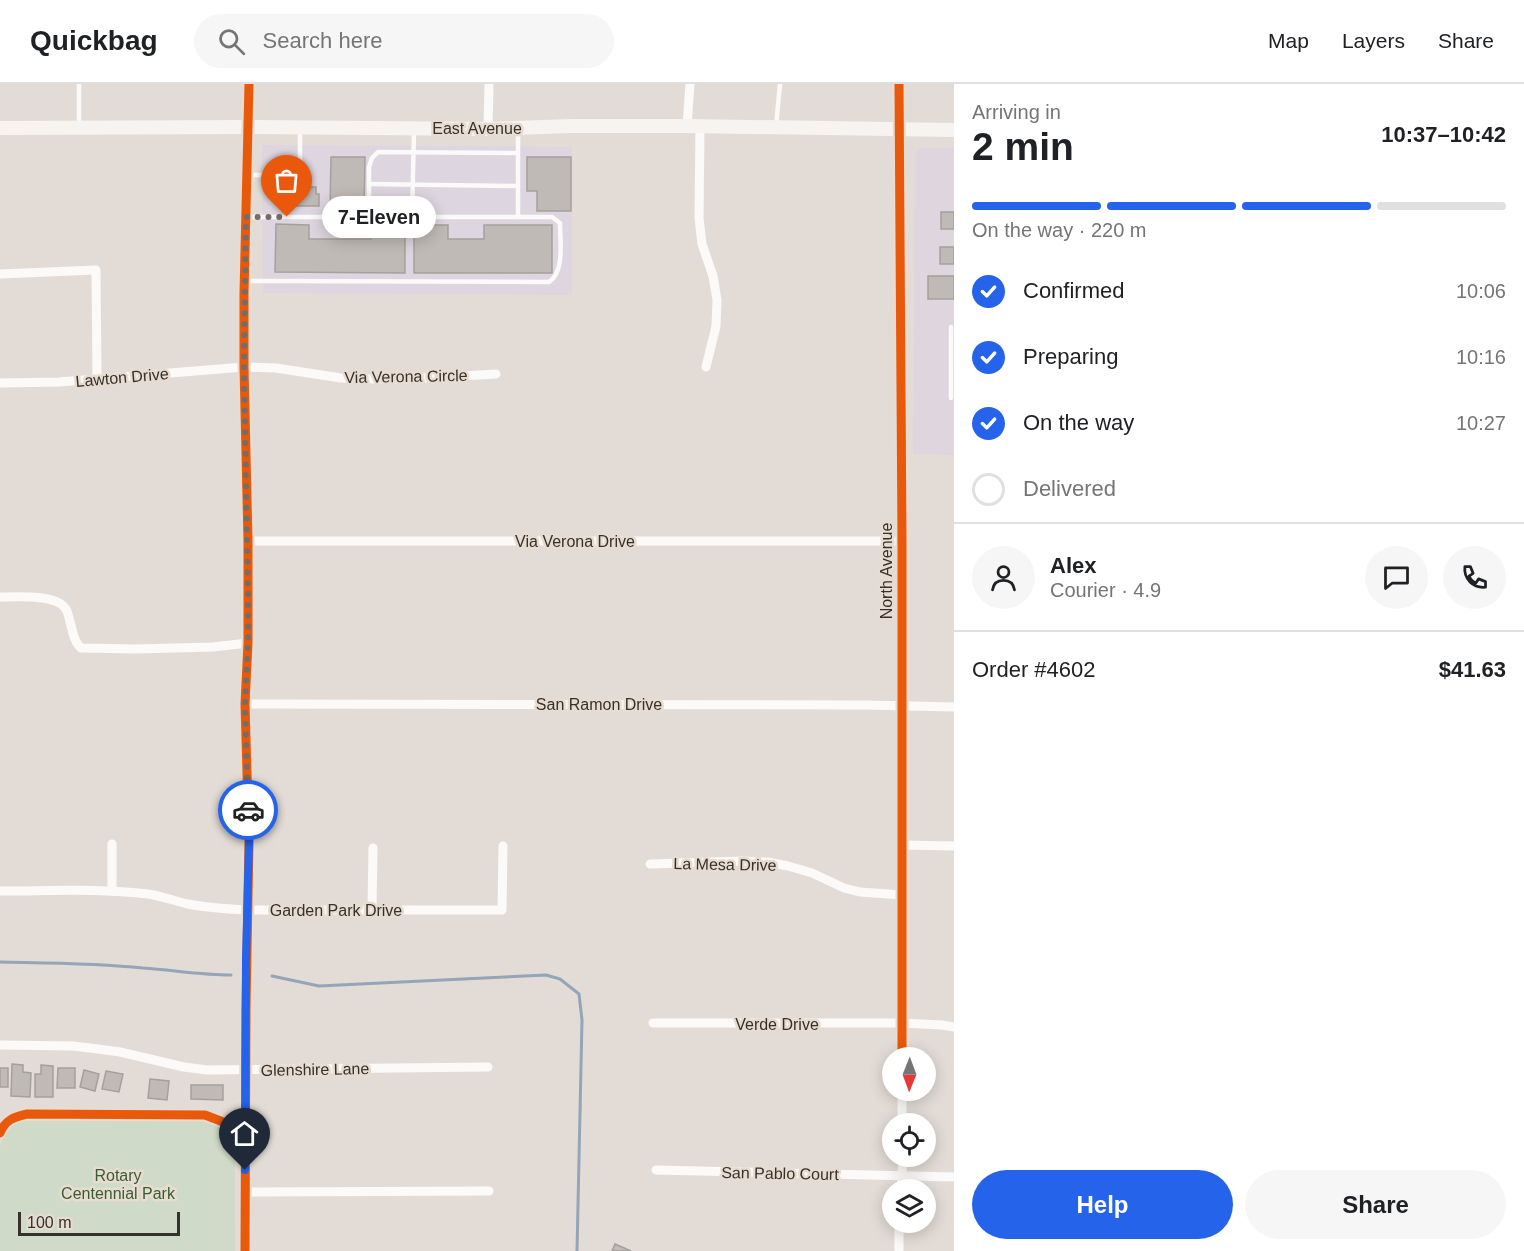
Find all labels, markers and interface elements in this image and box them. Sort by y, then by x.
search box [194,14,614,68]
text: Quickbag [30,25,158,56]
icon: search [215,25,248,58]
text: Search here [263,28,382,53]
text: Map [1268,29,1309,52]
text: Layers [1342,29,1405,52]
text: Share [1438,29,1494,52]
text: Arriving in [972,101,1061,123]
street label: East Avenue [432,120,522,137]
text: 10:37–10:42 [1381,122,1506,147]
text: 2 min [972,125,1074,168]
pin [261,155,312,217]
icon: bag [270,164,303,197]
callout: 7-Eleven [323,196,437,238]
text: 7-Eleven [338,206,420,228]
text: On the way · 220 m [972,219,1147,241]
icon: check [972,275,1005,308]
text: Confirmed [1023,278,1124,303]
text: 10:06 [1456,280,1506,302]
icon: check [972,341,1005,374]
text: Preparing [1023,344,1118,369]
text: 10:16 [1456,346,1506,368]
street label: Lawton Drive [75,365,169,390]
street label: Via Verona Circle [344,367,468,386]
icon: check [972,407,1005,440]
text: On the way [1023,410,1134,435]
text: 10:27 [1456,412,1506,434]
text: Delivered [1023,476,1116,501]
street label: North Avenue [878,523,895,619]
street label: Via Verona Drive [515,533,635,550]
button: person [972,546,1035,609]
button: chat [1365,546,1428,609]
button: phone [1443,546,1506,609]
text: Alex [1050,553,1096,578]
text: Courier · 4.9 [1050,579,1161,601]
text: Order #4602 [972,657,1096,682]
text: $41.63 [1439,657,1506,682]
street label: San Ramon Drive [536,696,662,713]
courier [218,780,278,840]
icon: car [232,794,265,827]
street label: La Mesa Drive [673,855,777,874]
street label: Garden Park Drive [270,902,402,919]
street label: Verde Drive [735,1016,819,1033]
north arrow [882,1047,936,1101]
map controls [882,1047,936,1233]
street label: Glenshire Lane [261,1060,370,1079]
pin [219,1108,270,1170]
button: locate [882,1113,936,1167]
icon: home [228,1117,261,1150]
street label: San Pablo Court [721,1164,839,1183]
park label: Rotary Centennial Park [61,1167,176,1202]
button: Help [972,1170,1233,1239]
button: Share [1245,1170,1506,1239]
button: layers [882,1179,936,1233]
scale bar [18,1209,180,1236]
text: 100 m [27,1214,71,1231]

